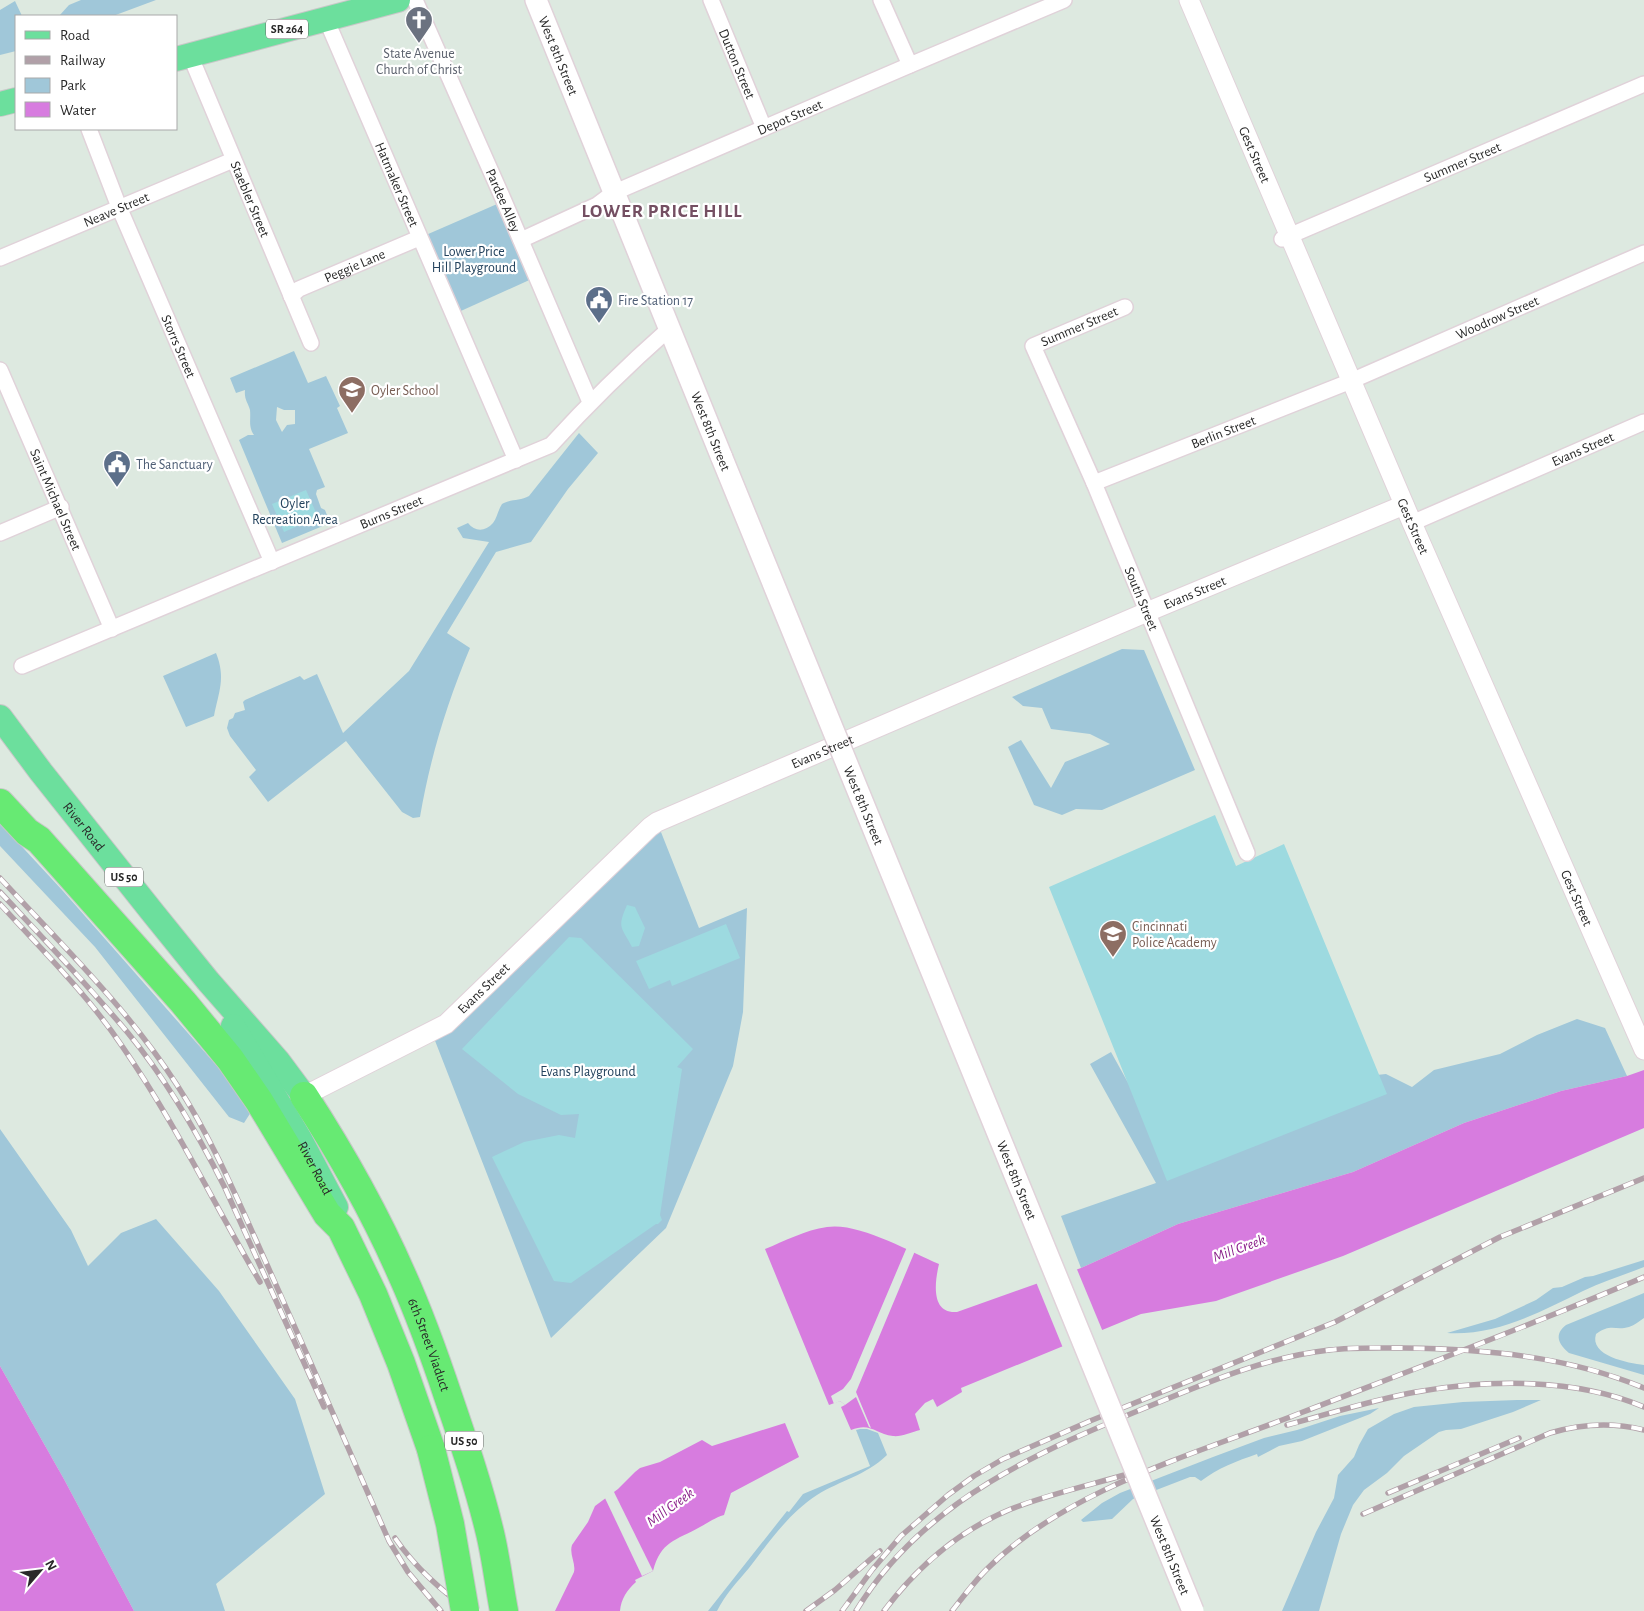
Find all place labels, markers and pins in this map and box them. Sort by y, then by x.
church icon: State Avenue Church of Christ [404,5,434,44]
place label: State Avenue Church of Christ [376,47,463,77]
public building icon: Fire Station 17 [584,285,614,324]
place label: Fire Station 17 [618,294,693,308]
school or university icon: Oyler School [337,375,367,414]
place label: Oyler School [371,384,439,398]
public building icon: The Sanctuary [102,449,132,488]
place label: The Sanctuary [136,458,213,472]
school or university icon: Cincinnati Police Academy [1098,919,1128,958]
place label: Cincinnati Police Academy [1132,920,1217,950]

